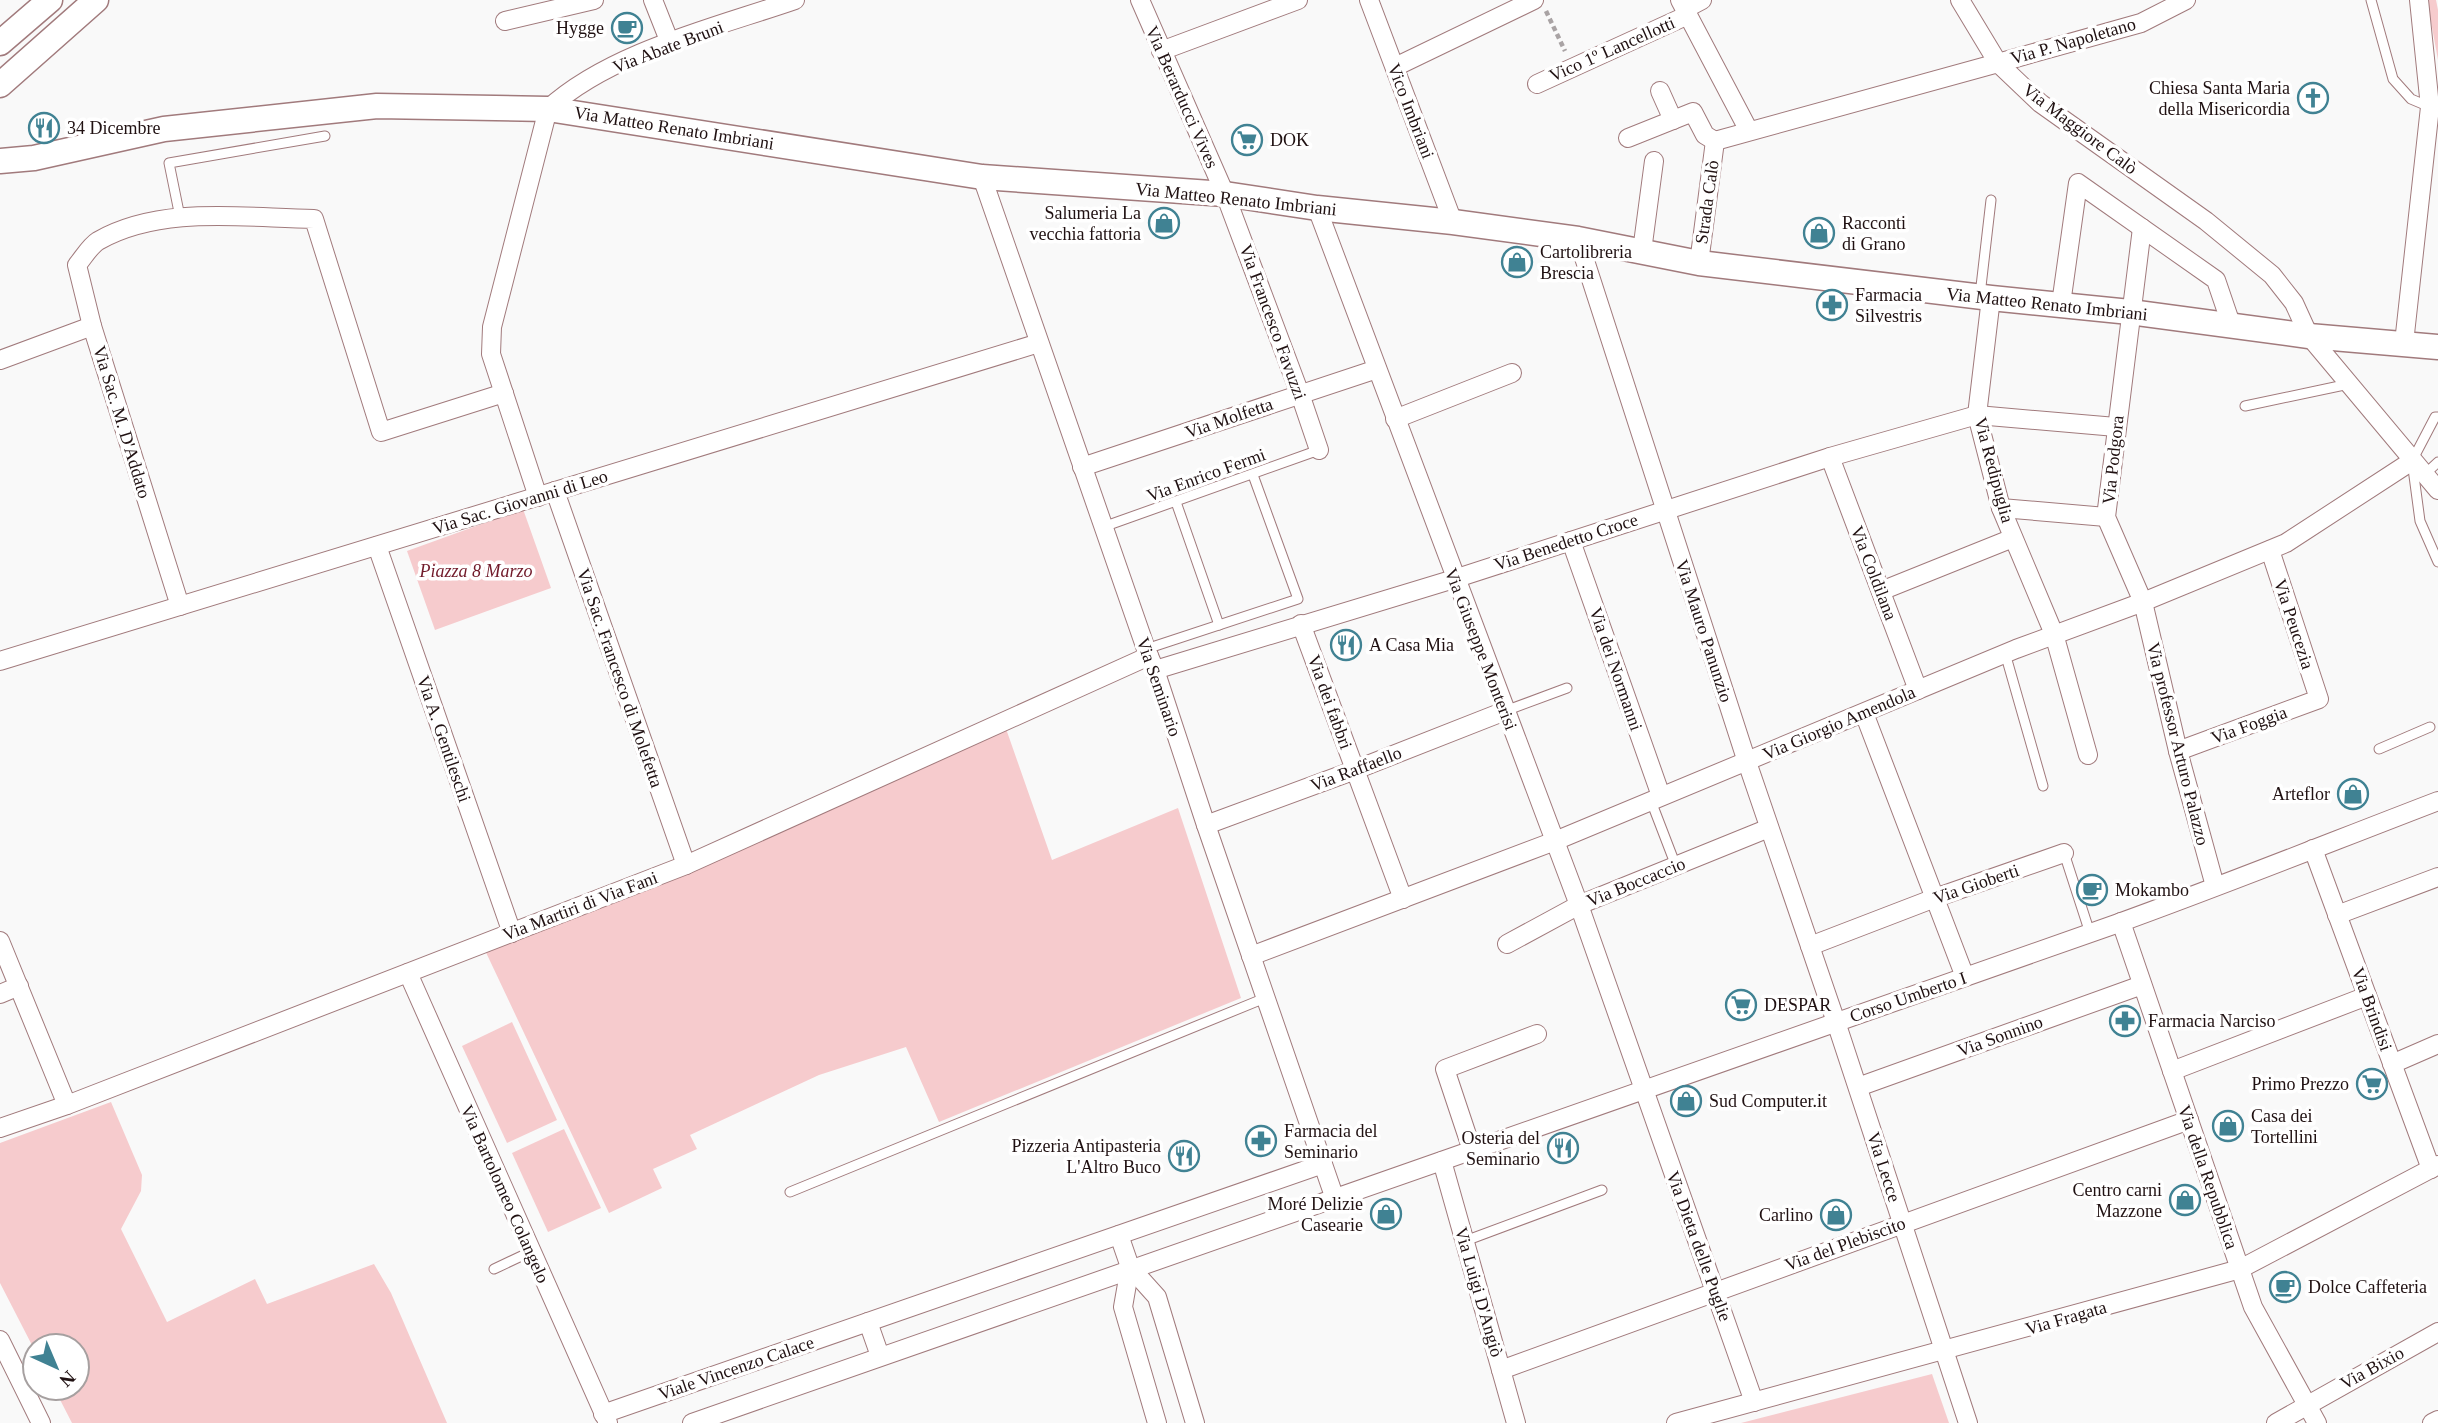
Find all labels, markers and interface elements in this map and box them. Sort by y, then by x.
cafe icon: Hygge [610,11,644,45]
street label: Vico 1º Lancellotti [1546,12,1678,86]
street label: Via P. Napoletano [2008,14,2138,68]
street label: Via Abate Bruni [610,17,726,77]
place label: Hygge [556,18,604,38]
street label: Via Berarducci Vives [1142,23,1222,171]
street label: Vico Imbriani [1384,61,1438,161]
place label: Chiesa Santa Maria della Misericordia [2149,78,2290,119]
street label: Via Maggiore Calò [2019,80,2141,178]
church icon: Chiesa Santa Maria della Misericordia [2296,81,2330,115]
street label: Via Matteo Renato Imbriani [573,102,775,154]
restaurant icon: 34 Dicembre [27,111,61,145]
place label: 34 Dicembre [67,118,160,138]
supermarket icon: DOK [1230,123,1264,157]
place label: DOK [1270,130,1309,150]
street label: Strada Calò [1691,159,1723,245]
street label: Via Matteo Renato Imbriani [1134,178,1338,220]
place label: Salumeria La vecchia fattoria [1030,203,1141,244]
shop icon: Salumeria La vecchia fattoria [1147,206,1181,240]
place label: Racconti di Grano [1842,213,1906,254]
shop icon: Racconti di Grano [1802,216,1836,250]
street label: Via Francesco Favuzzi [1236,242,1310,402]
place label: Cartolibreria Brescia [1540,242,1632,283]
shop icon: Cartolibreria Brescia [1500,245,1534,279]
street label: Via Matteo Renato Imbriani [1945,283,2149,325]
place label: Farmacia Silvestris [1855,285,1922,326]
pharmacy icon: Farmacia Silvestris [1815,288,1849,322]
street label: Via Sac. M. D'Addato [89,343,155,501]
street label: Via Molfetta [1183,394,1275,442]
street label: Via Podgora [2098,414,2128,506]
street label: Via Redipuglia [1970,415,2018,525]
street label: Via Enrico Fermi [1144,444,1268,506]
street label: Via Sac. Giovanni di Leo [430,466,610,538]
street label: Via Benedetto Croce [1492,509,1640,575]
street label: Via Coldilana [1847,523,1901,623]
street label: Via Mauro Panunzio [1671,557,1737,705]
park label: Piazza 8 Marzo [418,561,533,581]
street label: Via Giuseppe Monterisi [1441,565,1521,733]
street label: Via Sac. Francesco di Molefetta [573,566,667,790]
street label: Via Peucezia [2270,577,2318,671]
street label: Via dei Normanni [1586,605,1646,733]
restaurant icon: A Casa Mia [1329,628,1363,662]
street label: Via Seminario [1133,635,1185,739]
place label: A Casa Mia [1369,635,1454,655]
street label: Via professor Arturo Palazzo [2143,640,2213,848]
street label: Via dei fabbri [1304,652,1356,752]
street label: Via A. Gentileschi [413,673,475,805]
street label: Via Giorgio Amendola [1760,682,1918,764]
street label: Via Foggia [2208,702,2290,748]
street label: Via Raffaello [1308,742,1404,796]
shop icon: Arteflor [2336,777,2370,811]
place label: Arteflor [2272,784,2330,804]
street label: Via Boccaccio [1584,853,1688,911]
street label: Via Gioberti [1930,860,2022,908]
street label: Via Martiri di Via Fani [500,867,660,945]
cafe icon: Mokambo [2075,873,2109,907]
place label: Mokambo [2115,880,2189,900]
street label: Via Brindisi [2348,965,2396,1053]
street label: Corso Umberto I [1847,968,1969,1026]
supermarket icon: DESPAR [1724,988,1758,1022]
place label: DESPAR [1764,995,1831,1015]
pharmacy icon: Farmacia Narciso [2108,1004,2142,1038]
street label: Via Sonnino [1955,1011,2045,1061]
place label: Farmacia Narciso [2148,1011,2275,1031]
supermarket icon: Primo Prezzo [2355,1067,2389,1101]
place label: Primo Prezzo [2252,1074,2349,1094]
shop icon: Sud Computer.it [1669,1084,1703,1118]
place label: Sud Computer.it [1709,1091,1827,1111]
street label: Via Bartolomeo Colangelo [457,1102,553,1286]
street label: Via della Repubblica [2174,1102,2242,1252]
place label: Casa dei Tortellini [2251,1106,2318,1147]
shop icon: Casa dei Tortellini [2211,1109,2245,1143]
place label: Farmacia del Seminario [1284,1121,1377,1162]
pharmacy icon: Farmacia del Seminario [1244,1124,1278,1158]
place label: Osteria del Seminario [1462,1128,1540,1169]
street label: Via Lecce [1863,1129,1905,1205]
restaurant icon: Osteria del Seminario [1546,1131,1580,1165]
place label: Pizzeria Antipasteria L'Altro Buco [1012,1136,1161,1177]
restaurant icon: Pizzeria Antipasteria L'Altro Buco [1167,1139,1201,1173]
street label: Via Dieta delle Puglie [1663,1168,1735,1324]
place label: Centro carni Mazzone [2073,1180,2162,1221]
shop icon: Centro carni Mazzone [2168,1183,2202,1217]
place label: Moré Delizie Casearie [1268,1194,1363,1235]
shop icon: Moré Delizie Casearie [1369,1197,1403,1231]
shop icon: Carlino [1819,1198,1853,1232]
place label: Carlino [1759,1205,1813,1225]
street label: Via del Plebiscito [1782,1213,1908,1275]
street label: Via Luigi D'Angiò [1451,1225,1507,1359]
cafe icon: Dolce Caffeteria [2268,1270,2302,1304]
place label: Dolce Caffeteria [2308,1277,2427,1297]
street label: Via Fragata [2023,1297,2109,1339]
north arrow [21,1332,91,1402]
street label: Viale Vincenzo Calace [655,1332,817,1404]
street label: Via Bixio [2337,1342,2407,1394]
text: N [55,1367,80,1391]

